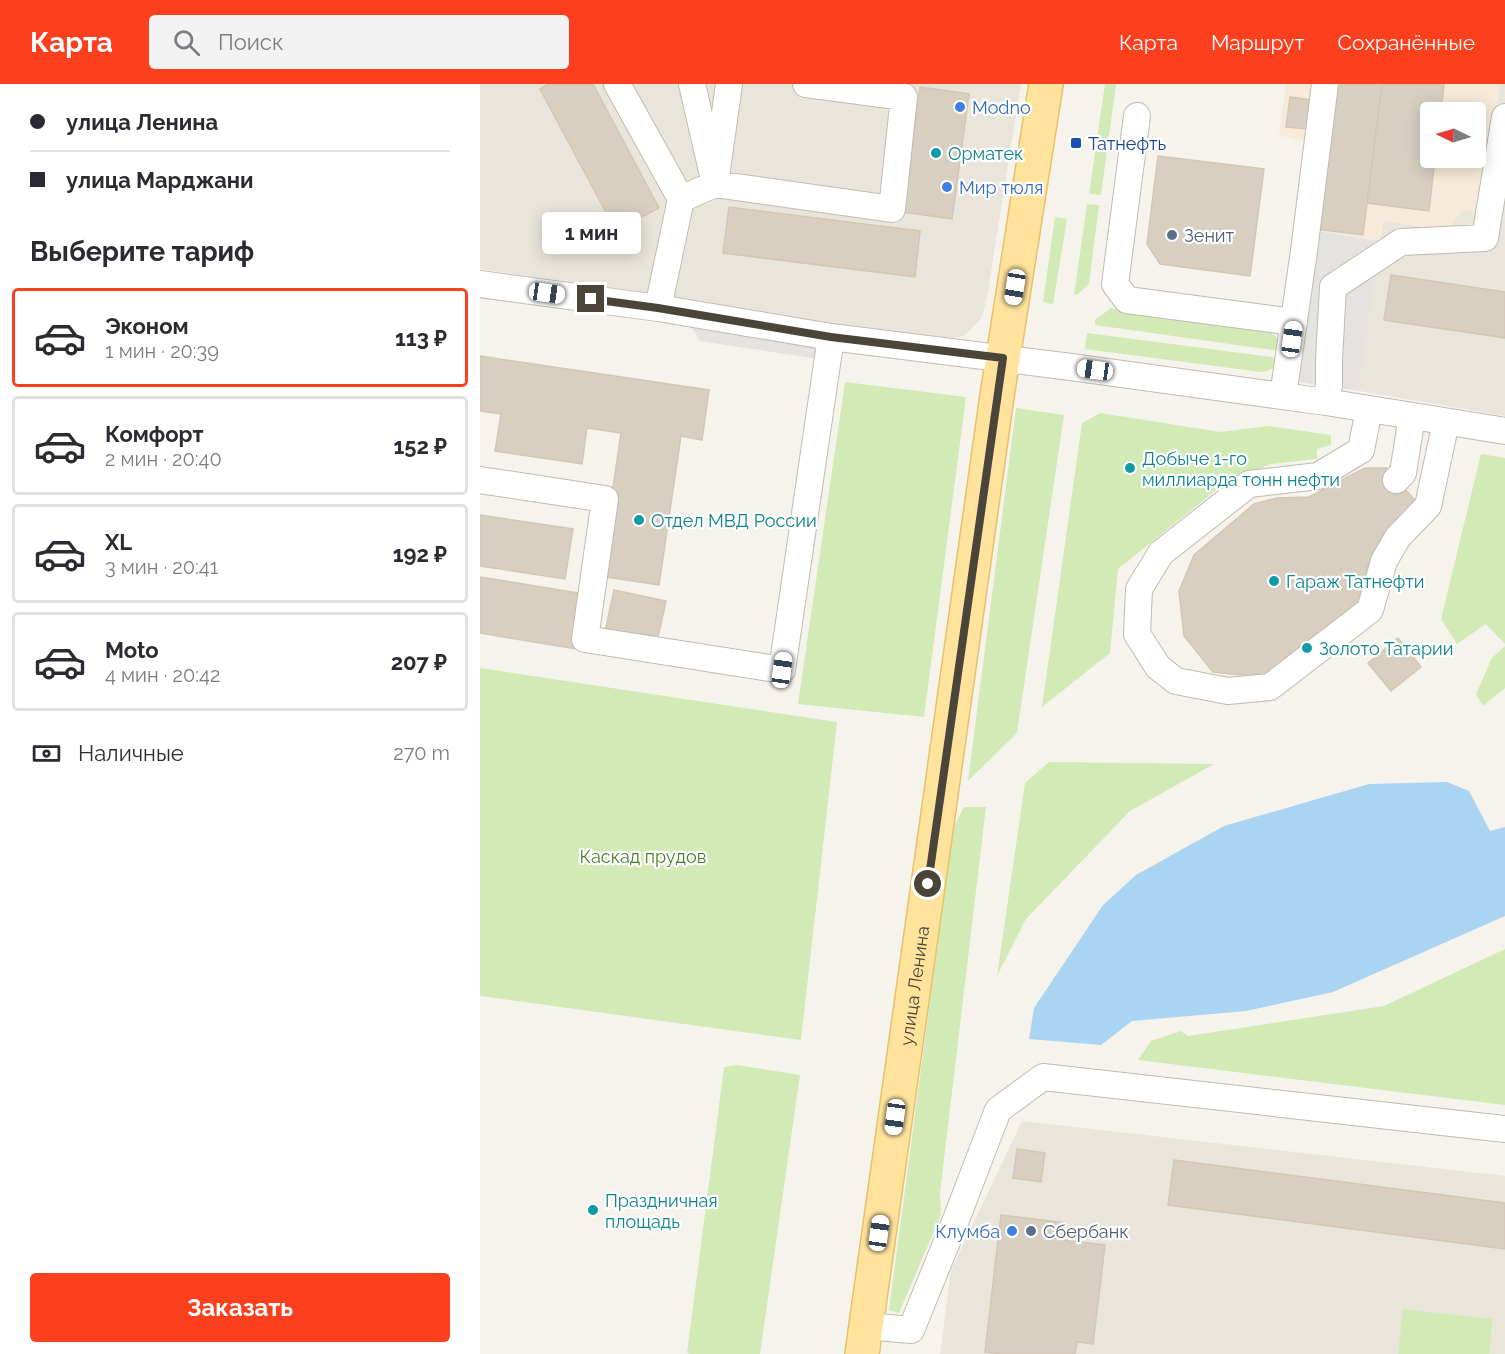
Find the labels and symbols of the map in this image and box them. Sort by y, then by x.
place label: Modno [972,97,1031,118]
marker: Modno [953,100,967,114]
north arrow [1420,102,1486,168]
place label: Татнефть [1088,133,1167,154]
marker: Татнефть [1069,136,1083,150]
place label: Орматек [948,143,1023,164]
marker: Орматек [929,146,943,160]
place label: Мир тюля [959,177,1043,198]
marker: Мир тюля [940,180,954,194]
callout: 1 мин [542,212,640,254]
place label: Зенит [1184,225,1235,246]
marker: Зенит [1165,228,1179,242]
car [1003,268,1027,306]
car [528,282,566,304]
route end [577,285,604,312]
car [1281,320,1303,358]
car [1076,359,1114,381]
place label: Добыче 1-го миллиарда тонн нефти [1142,448,1340,490]
marker: Добыче 1-го миллиарда тонн нефти [1123,461,1137,475]
place label: Отдел МВД России [651,510,817,531]
marker: Отдел МВД России [632,513,646,527]
place label: Гараж Татнефти [1286,571,1425,592]
marker: Гараж Татнефти [1267,574,1281,588]
place label: Золото Татарии [1319,638,1453,659]
marker: Золото Татарии [1300,641,1314,655]
car [771,651,793,689]
park label: Каскад прудов [580,846,706,867]
route start [914,870,941,897]
street label: улица Ленина [895,924,933,1047]
car [884,1098,906,1136]
place label: Праздничная площадь [605,1190,718,1232]
marker: Праздничная площадь [586,1203,600,1217]
car [868,1214,890,1252]
place label: Клумба [935,1221,1000,1242]
place label: Сбербанк [1043,1221,1129,1242]
marker: Клумба [1005,1224,1019,1238]
marker: Сбербанк [1024,1224,1038,1238]

